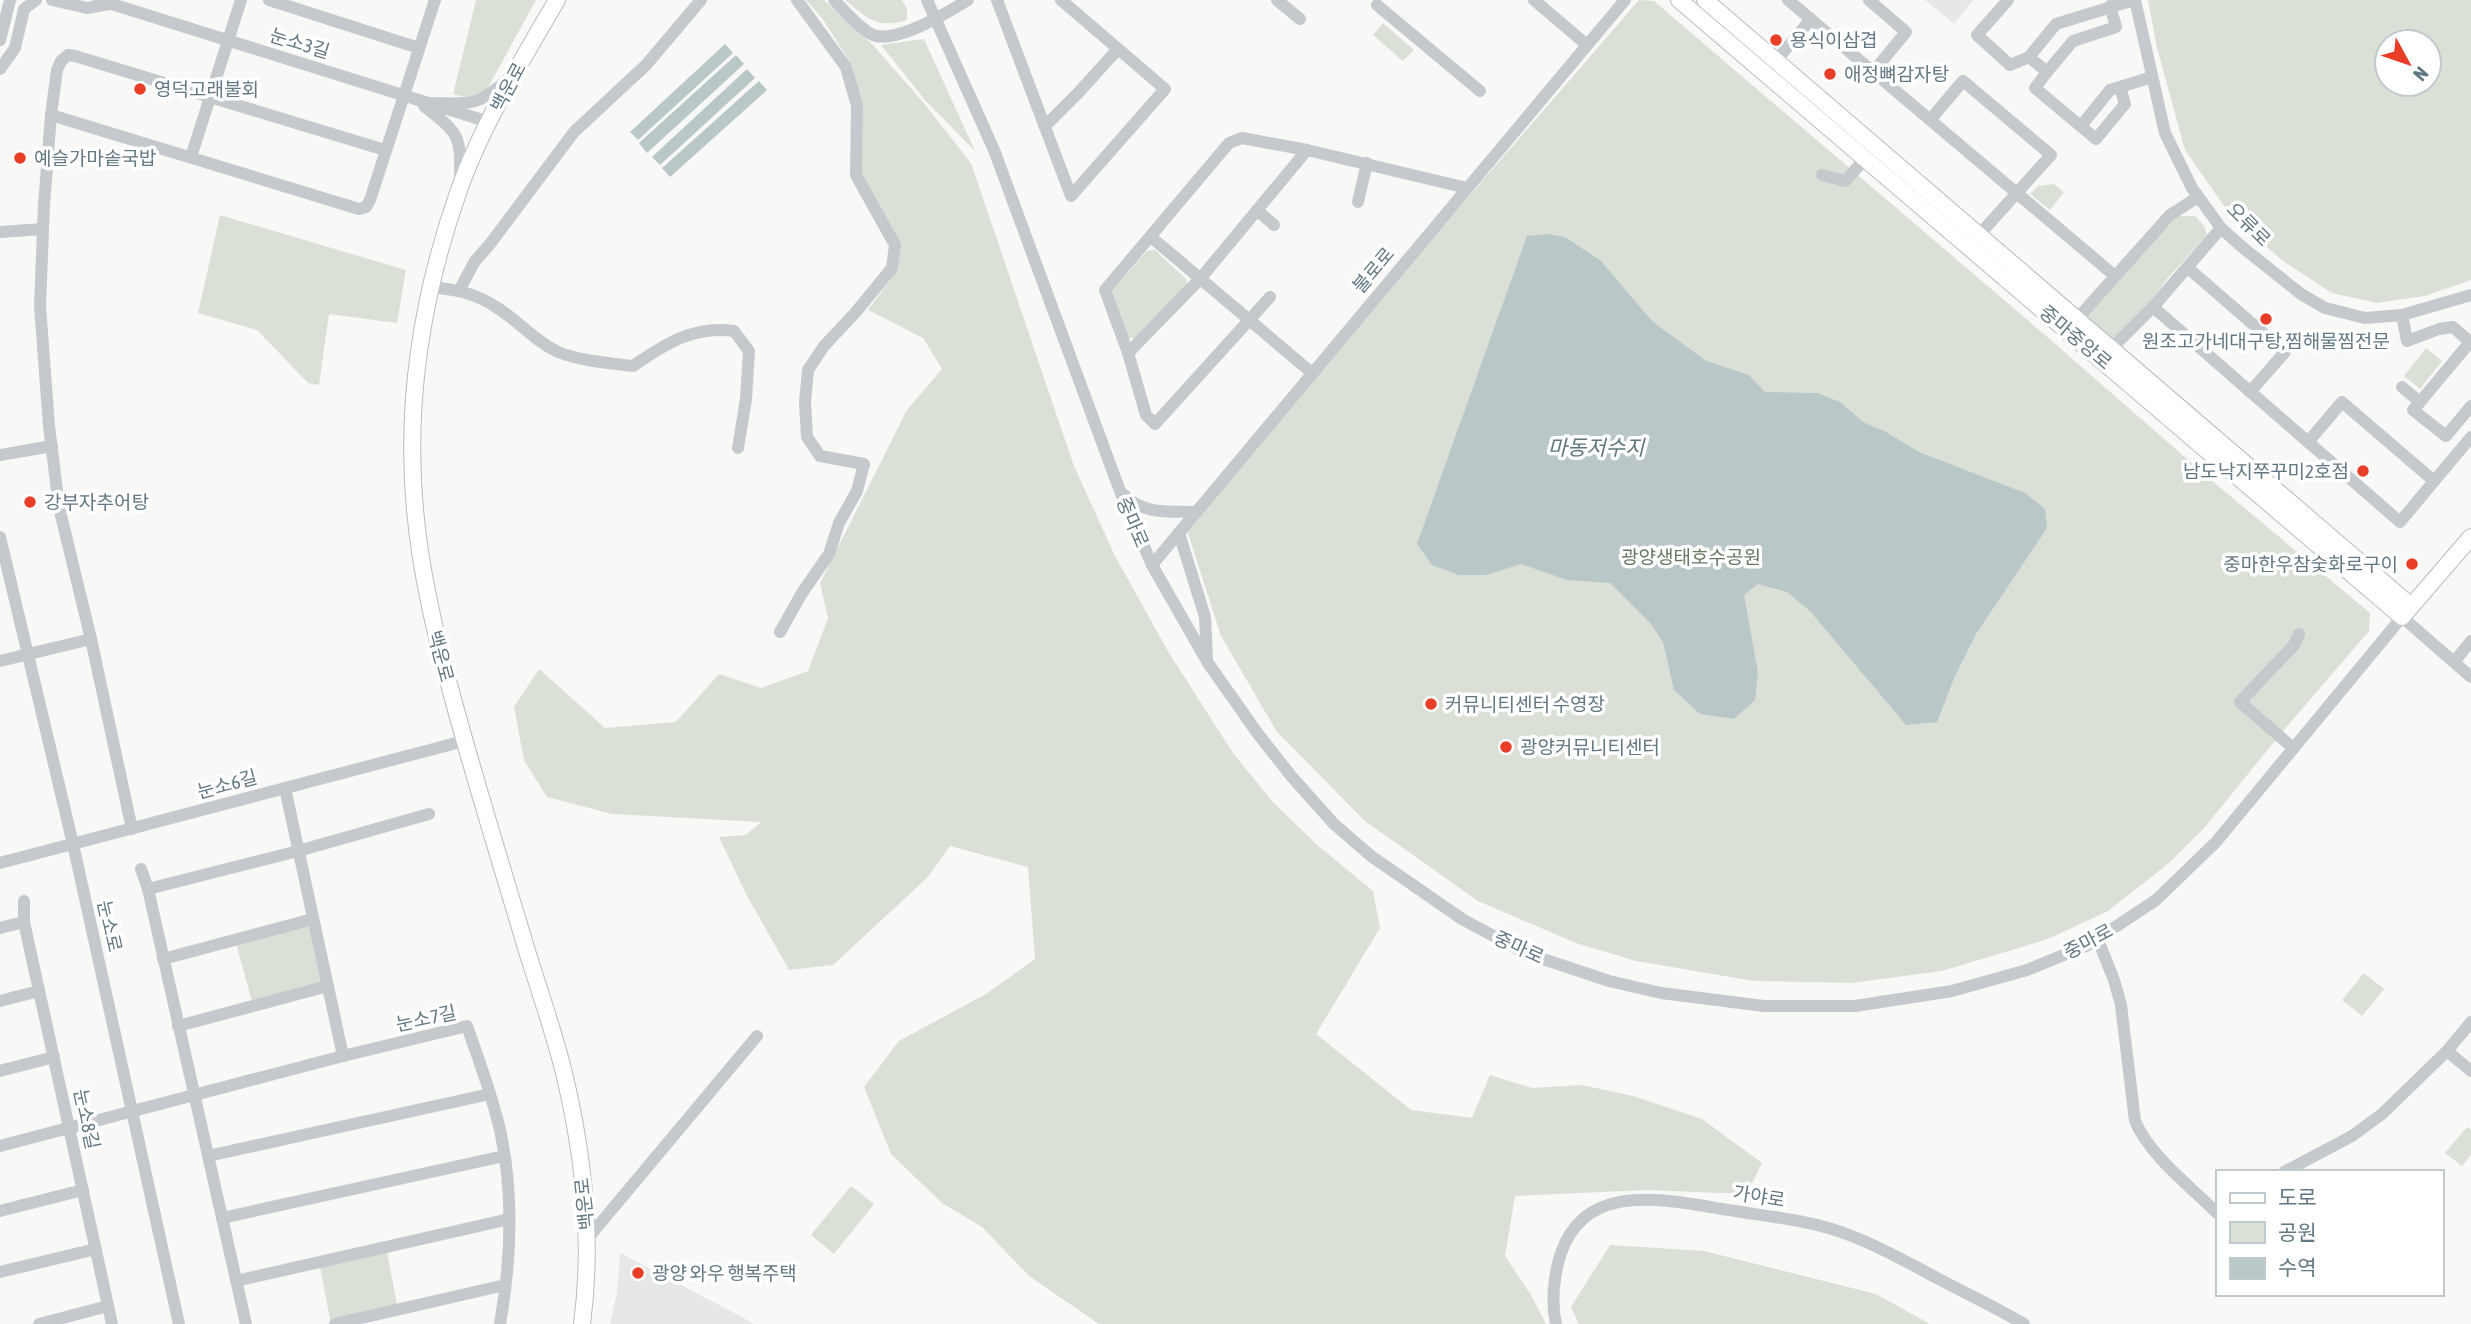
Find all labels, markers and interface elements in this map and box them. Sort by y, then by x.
street label: 눈소3길 [267,24,333,62]
north arrow [2373,28,2443,98]
place label: 용식이삼겹 [1790,29,1877,51]
marker: 용식이삼겹 [1768,32,1784,48]
street label: 백운로 [486,59,530,115]
place label: 애정뼈감자탕 [1844,63,1949,85]
text: N [2409,63,2433,85]
marker: 애정뼈감자탕 [1822,66,1838,82]
place label: 영덕고래불회 [154,78,259,100]
marker: 영덕고래불회 [132,81,148,97]
place label: 예슬가마솥국밥 [34,147,156,169]
marker: 예슬가마솥국밥 [12,150,28,166]
street label: 오류로 [2223,198,2275,250]
street label: 불로로 [1348,243,1398,297]
street label: 중마중앙로 [2035,300,2117,374]
marker: 원조고가네대구탕,찜해물찜전문 [2258,311,2274,327]
place label: 원조고가네대구탕,찜해물찜전문 [2142,330,2390,352]
water label: 마동저수지 [1548,435,1646,459]
place label: 남도낙지쭈꾸미2호점 [2183,460,2349,482]
marker: 남도낙지쭈꾸미2호점 [2355,463,2371,479]
place label: 강부자추어탕 [44,491,149,513]
marker: 강부자추어탕 [22,494,38,510]
street label: 중마로 [1113,494,1153,550]
park label: 광양생태호수공원 [1621,546,1761,568]
place label: 중마한우참숯화로구이 [2223,553,2398,575]
marker: 중마한우참숯화로구이 [2404,556,2420,572]
street label: 백운로 [424,628,458,684]
place label: 커뮤니티센터 수영장 [1445,693,1605,715]
marker: 커뮤니티센터 수영장 [1423,696,1439,712]
place label: 광양커뮤니티센터 [1520,736,1660,758]
marker: 광양커뮤니티센터 [1498,739,1514,755]
street label: 눈소6길 [195,765,259,803]
street label: 눈소로 [93,898,127,954]
street label: 중마로 [2060,919,2116,963]
street label: 중마로 [1491,926,1547,968]
street label: 눈소7길 [394,1001,458,1035]
street label: 눈소8길 [70,1087,104,1151]
legend [2216,1170,2443,1296]
street label: 백운로 [570,1177,598,1231]
street label: 가야로 [1731,1181,1787,1211]
text: 도로 [2278,1185,2317,1209]
text: 공원 [2278,1220,2317,1244]
text: 수역 [2278,1255,2317,1279]
place label: 광양 와우 행복주택 [652,1262,797,1284]
marker: 광양 와우 행복주택 [630,1265,646,1281]

